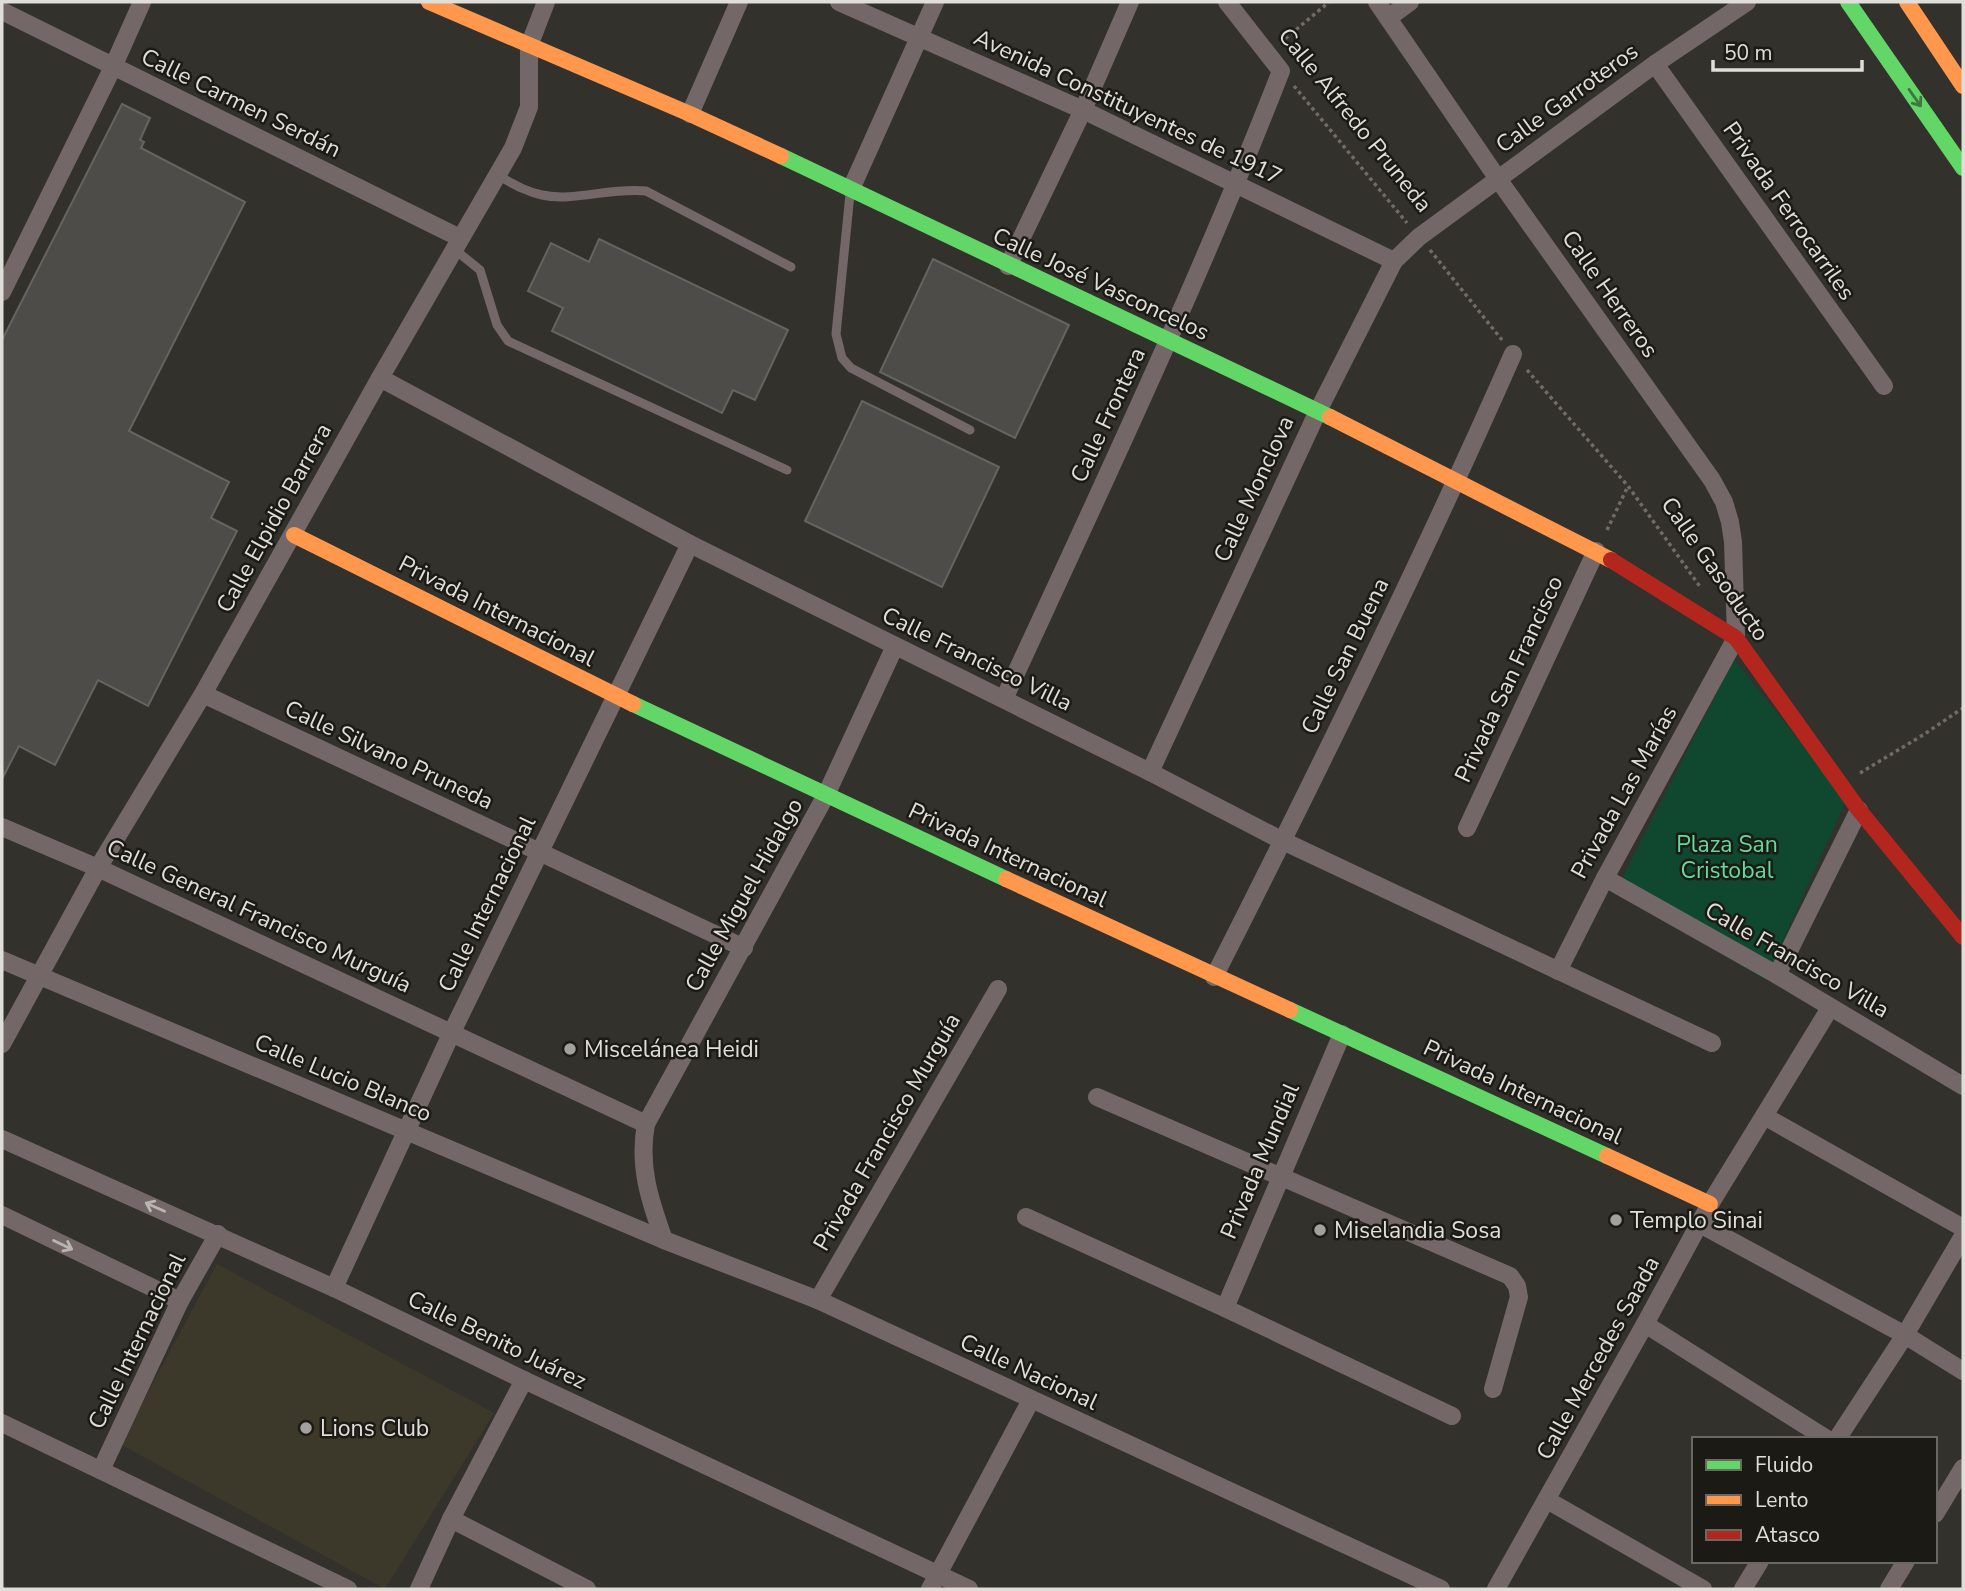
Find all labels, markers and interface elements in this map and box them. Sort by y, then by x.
street label: Calle Alfredo Pruneda [1271,21,1439,219]
street label: Avenida Constituyentes de 1917 [969,22,1287,192]
scale bar [1713,28,1862,72]
street label: Calle Garroteros [1490,36,1644,160]
text: 50 m [1724,39,1773,67]
street label: Calle Carmen Serdán [136,41,346,165]
one-way arrow [1908,88,1922,107]
street label: Privada Ferrocarriles [1716,116,1862,306]
street label: Calle José Vasconcelos [988,220,1214,348]
street label: Calle Herreros [1555,224,1665,364]
street label: Calle Frontera [1063,342,1153,488]
street label: Calle Monclova [1207,411,1301,567]
street label: Calle Elpidio Barrera [209,418,339,618]
street label: Calle Gasoducto [1654,491,1776,647]
street label: Privada Internacional [393,548,601,674]
street label: Privada San Francisco [1448,571,1570,787]
street label: Calle San Buena [1294,573,1396,739]
street label: Calle Francisco Villa [877,600,1077,718]
street label: Calle Silvano Pruneda [280,693,498,817]
street label: Privada Las Marías [1564,700,1684,884]
street label: Calle Miguel Hidalgo [678,793,810,997]
street label: Privada Internacional [903,795,1113,915]
street label: Calle Internacional [431,811,543,997]
park label: Plaza San Cristobal [1676,829,1778,886]
street label: Calle General Francisco Murguía [102,832,416,1000]
street label: Calle Francisco Villa [1699,895,1895,1025]
street label: Privada Francisco Murguía [806,1007,968,1257]
street label: Calle Lucio Blanco [250,1027,436,1129]
street label: Privada Internacional [1418,1032,1628,1152]
place label: Miscelánea Heidi [584,1034,759,1065]
marker: Miscelánea Heidi [562,1041,578,1057]
street label: Privada Mundial [1213,1078,1307,1244]
one-way arrow [145,1200,166,1213]
place label: Templo Sinai [1630,1205,1763,1236]
marker: Templo Sinai [1608,1212,1624,1228]
place label: Miselandia Sosa [1334,1215,1501,1246]
marker: Miselandia Sosa [1312,1222,1328,1238]
one-way arrow [52,1239,73,1252]
street label: Calle Internacional [81,1248,193,1434]
street label: Calle Mercedes Saada [1529,1251,1667,1465]
street label: Calle Benito Juárez [402,1283,592,1397]
street label: Calle Nacional [955,1326,1103,1418]
place label: Lions Club [320,1413,429,1444]
marker: Lions Club [298,1420,314,1436]
legend [1692,1437,1937,1563]
text: Fluido [1755,1451,1813,1479]
text: Lento [1755,1486,1808,1514]
text: Atasco [1755,1521,1820,1549]

